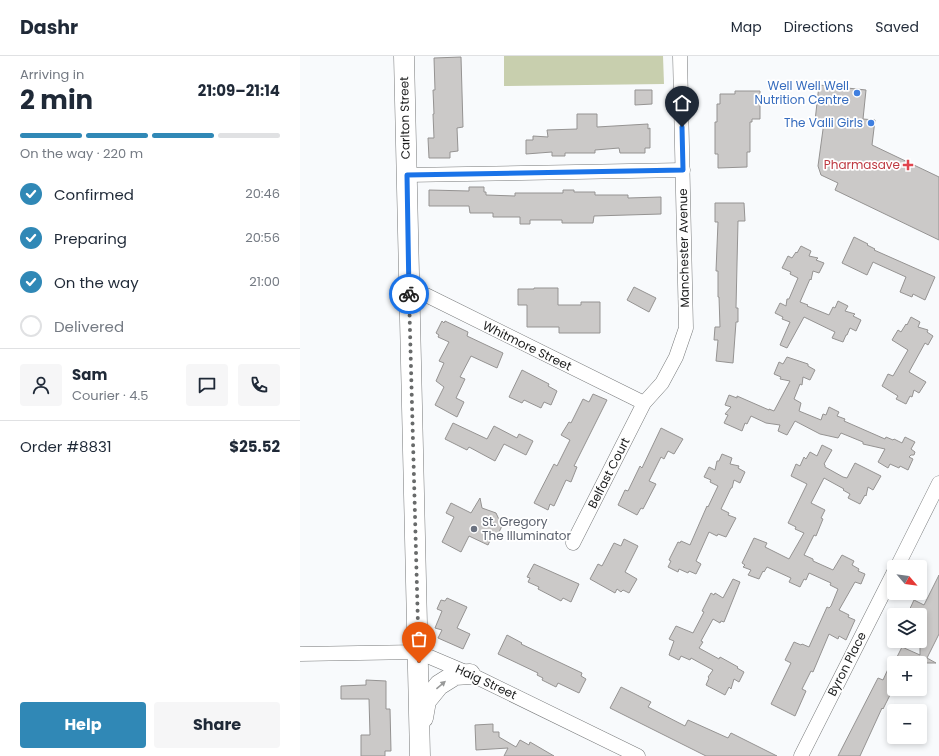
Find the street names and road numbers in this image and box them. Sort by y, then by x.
street label: Carlton Street [395,76,414,160]
street label: Manchester Avenue [674,188,693,308]
street label: Whitmore Street [480,317,575,374]
street label: Belfast Court [583,435,634,511]
street label: Byron Place [823,629,870,699]
street label: Haig Street [453,660,520,703]

